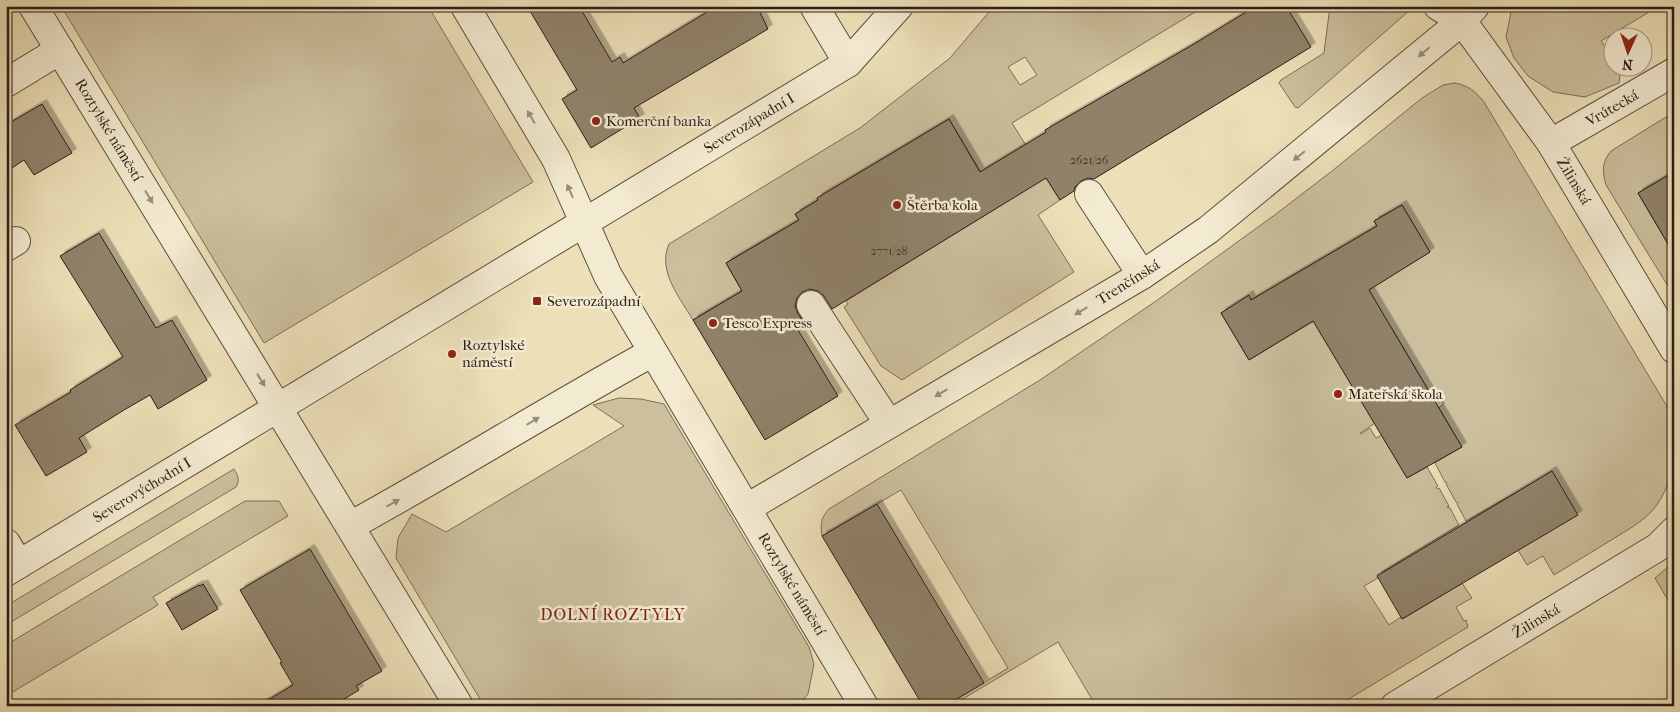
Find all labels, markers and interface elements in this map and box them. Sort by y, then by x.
north arrow [1602,28,1652,78]
one-way arrow [1418,47,1431,58]
text: N [1621,56,1633,73]
street label: Roztylské náměstí [71,75,147,185]
street label: Vrútecká [1582,85,1642,131]
street label: Severozápadní I [700,89,798,157]
one-way arrow [526,111,535,124]
place label: Komerční banka [606,112,712,130]
marker: Komerční banka [590,115,602,127]
one-way arrow [1292,150,1305,161]
house number: 2621/26 [1070,153,1109,167]
street label: Žilinská [1553,154,1596,209]
one-way arrow [565,184,573,198]
one-way arrow [145,191,154,204]
place label: Štěrba kola [907,196,979,214]
marker: Štěrba kola [891,199,903,211]
house number: 2771/28 [870,244,908,258]
street label: Trenčínská [1093,255,1164,309]
place label: Severozápadní [547,292,641,310]
marker: Severozápadní [531,295,543,307]
one-way arrow [1075,306,1088,315]
place label: Tesco Express [723,314,813,332]
marker: Tesco Express [707,317,719,329]
place label: Roztylské náměstí [462,336,525,371]
marker: Roztylské náměstí [446,348,458,360]
one-way arrow [256,373,265,387]
place label: Mateřská škola [1348,385,1444,403]
marker: Mateřská škola [1332,388,1344,400]
one-way arrow [935,389,948,398]
one-way arrow [526,416,539,425]
street label: Severovýchodní I [90,454,195,526]
one-way arrow [385,499,400,507]
street label: Roztylské náměstí [754,529,830,639]
street label: Žilinská [1509,599,1564,642]
district label: DOLNÍ ROZTYLY [540,604,686,624]

